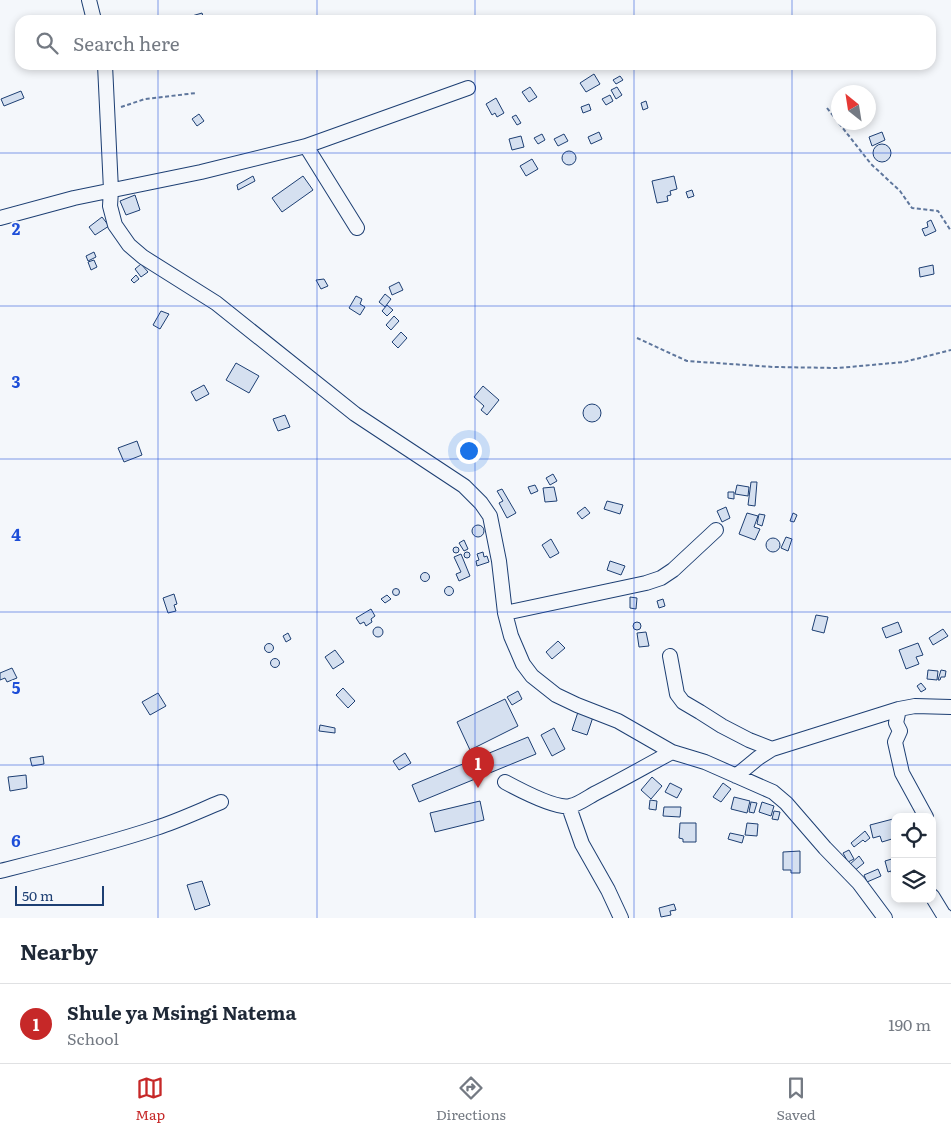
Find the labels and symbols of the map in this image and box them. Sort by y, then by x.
north arrow [831,85,876,130]
text: 2 [12,216,21,240]
text: 3 [12,369,21,393]
your location [456,438,482,464]
text: 4 [11,522,21,546]
text: 5 [12,675,21,699]
pin: 1 [462,747,494,788]
text: 6 [11,828,21,852]
scale bar [15,883,104,906]

